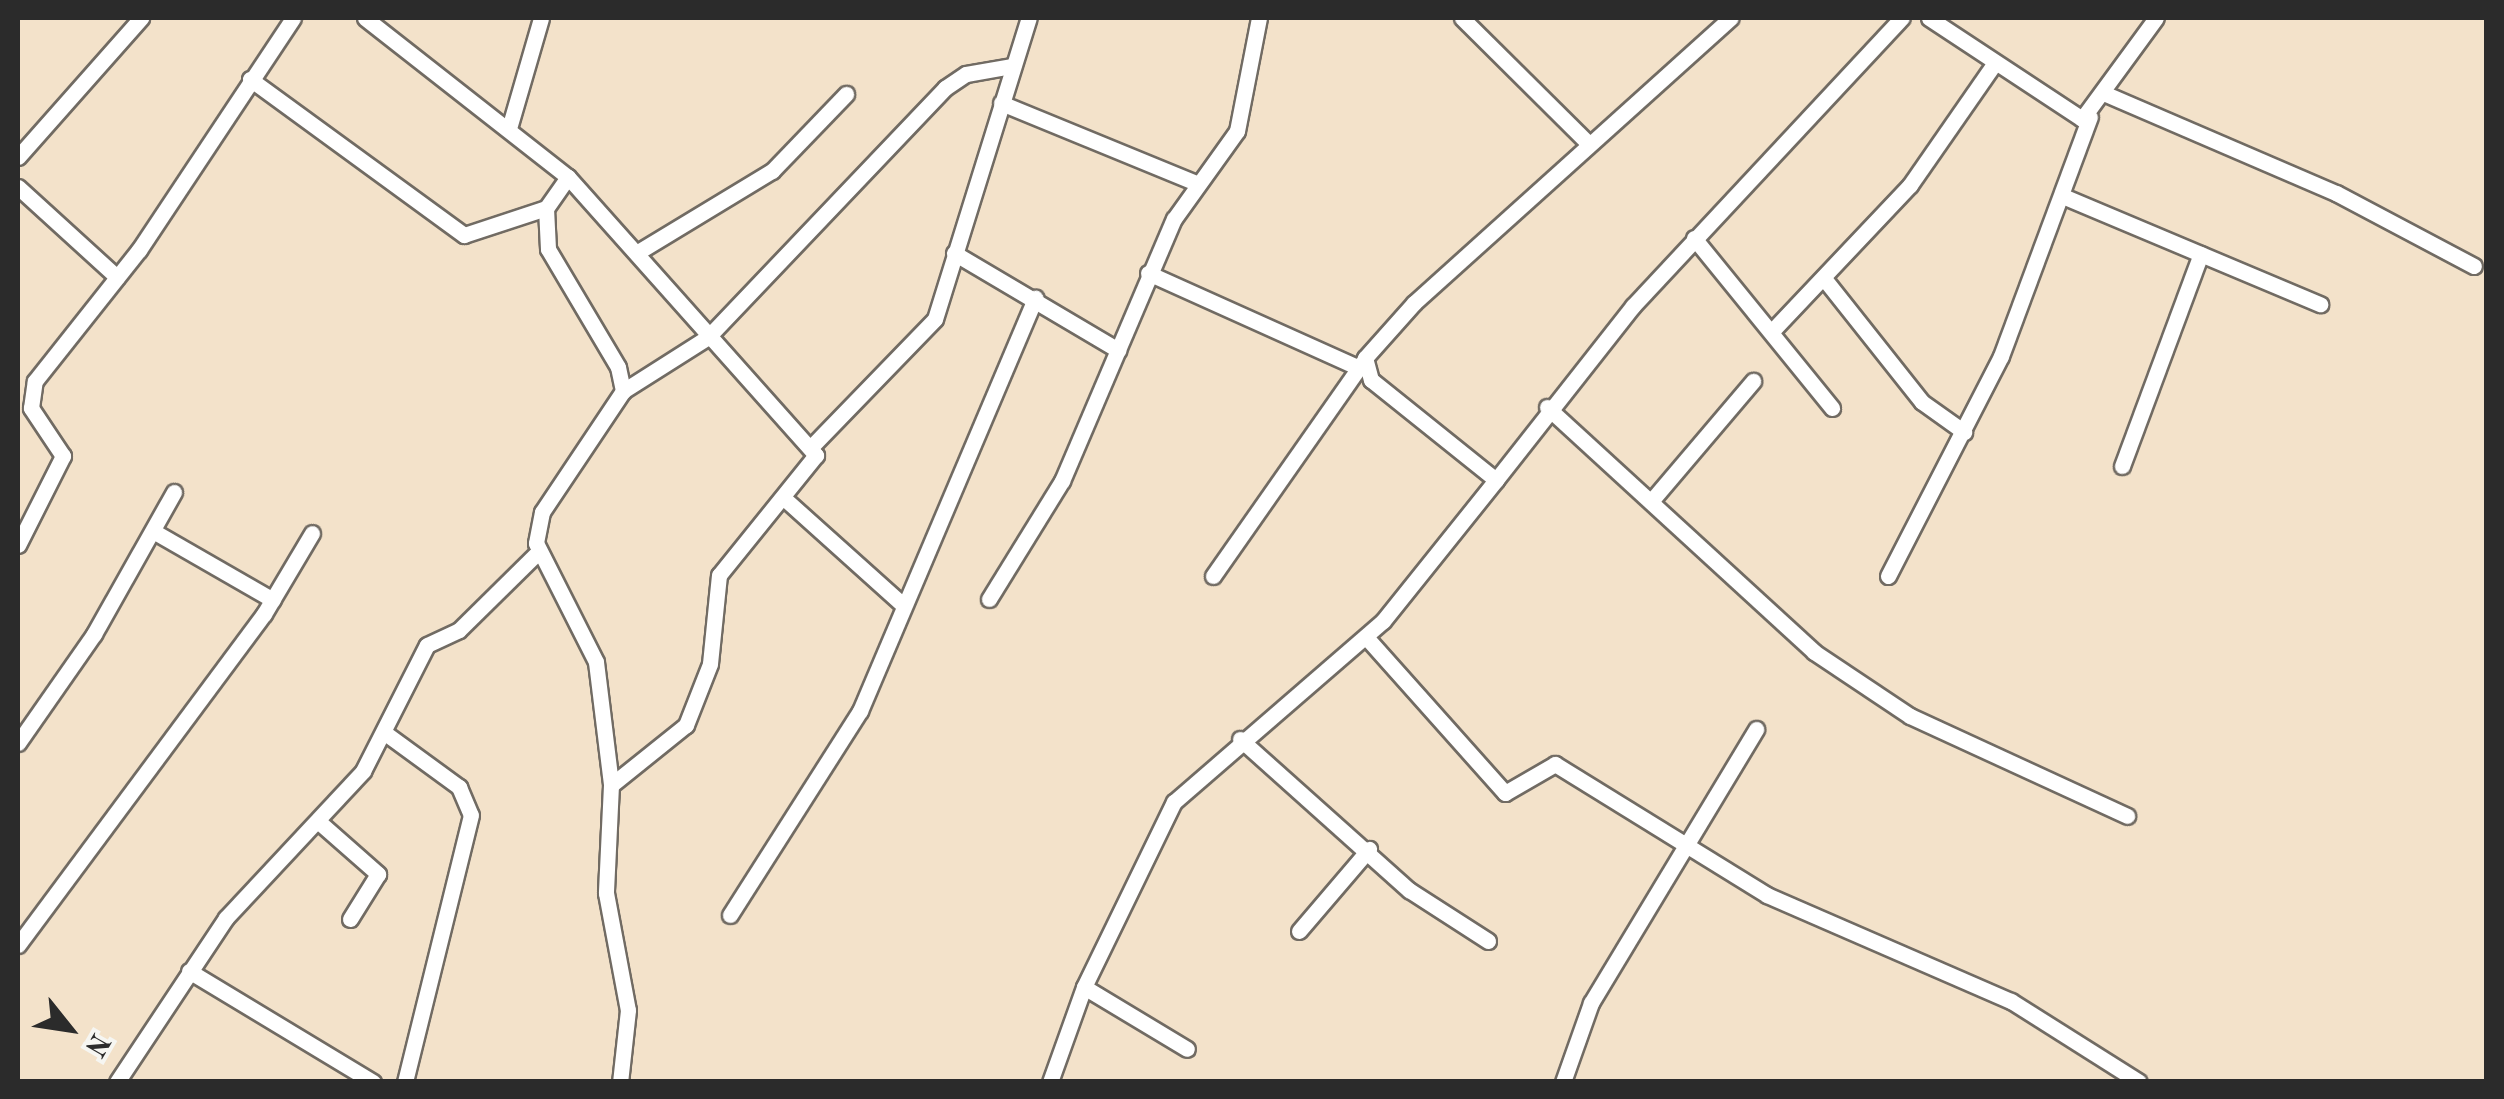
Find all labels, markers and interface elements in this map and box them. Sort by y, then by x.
north arrow [20,979,120,1079]
text: N [79,1028,113,1060]

